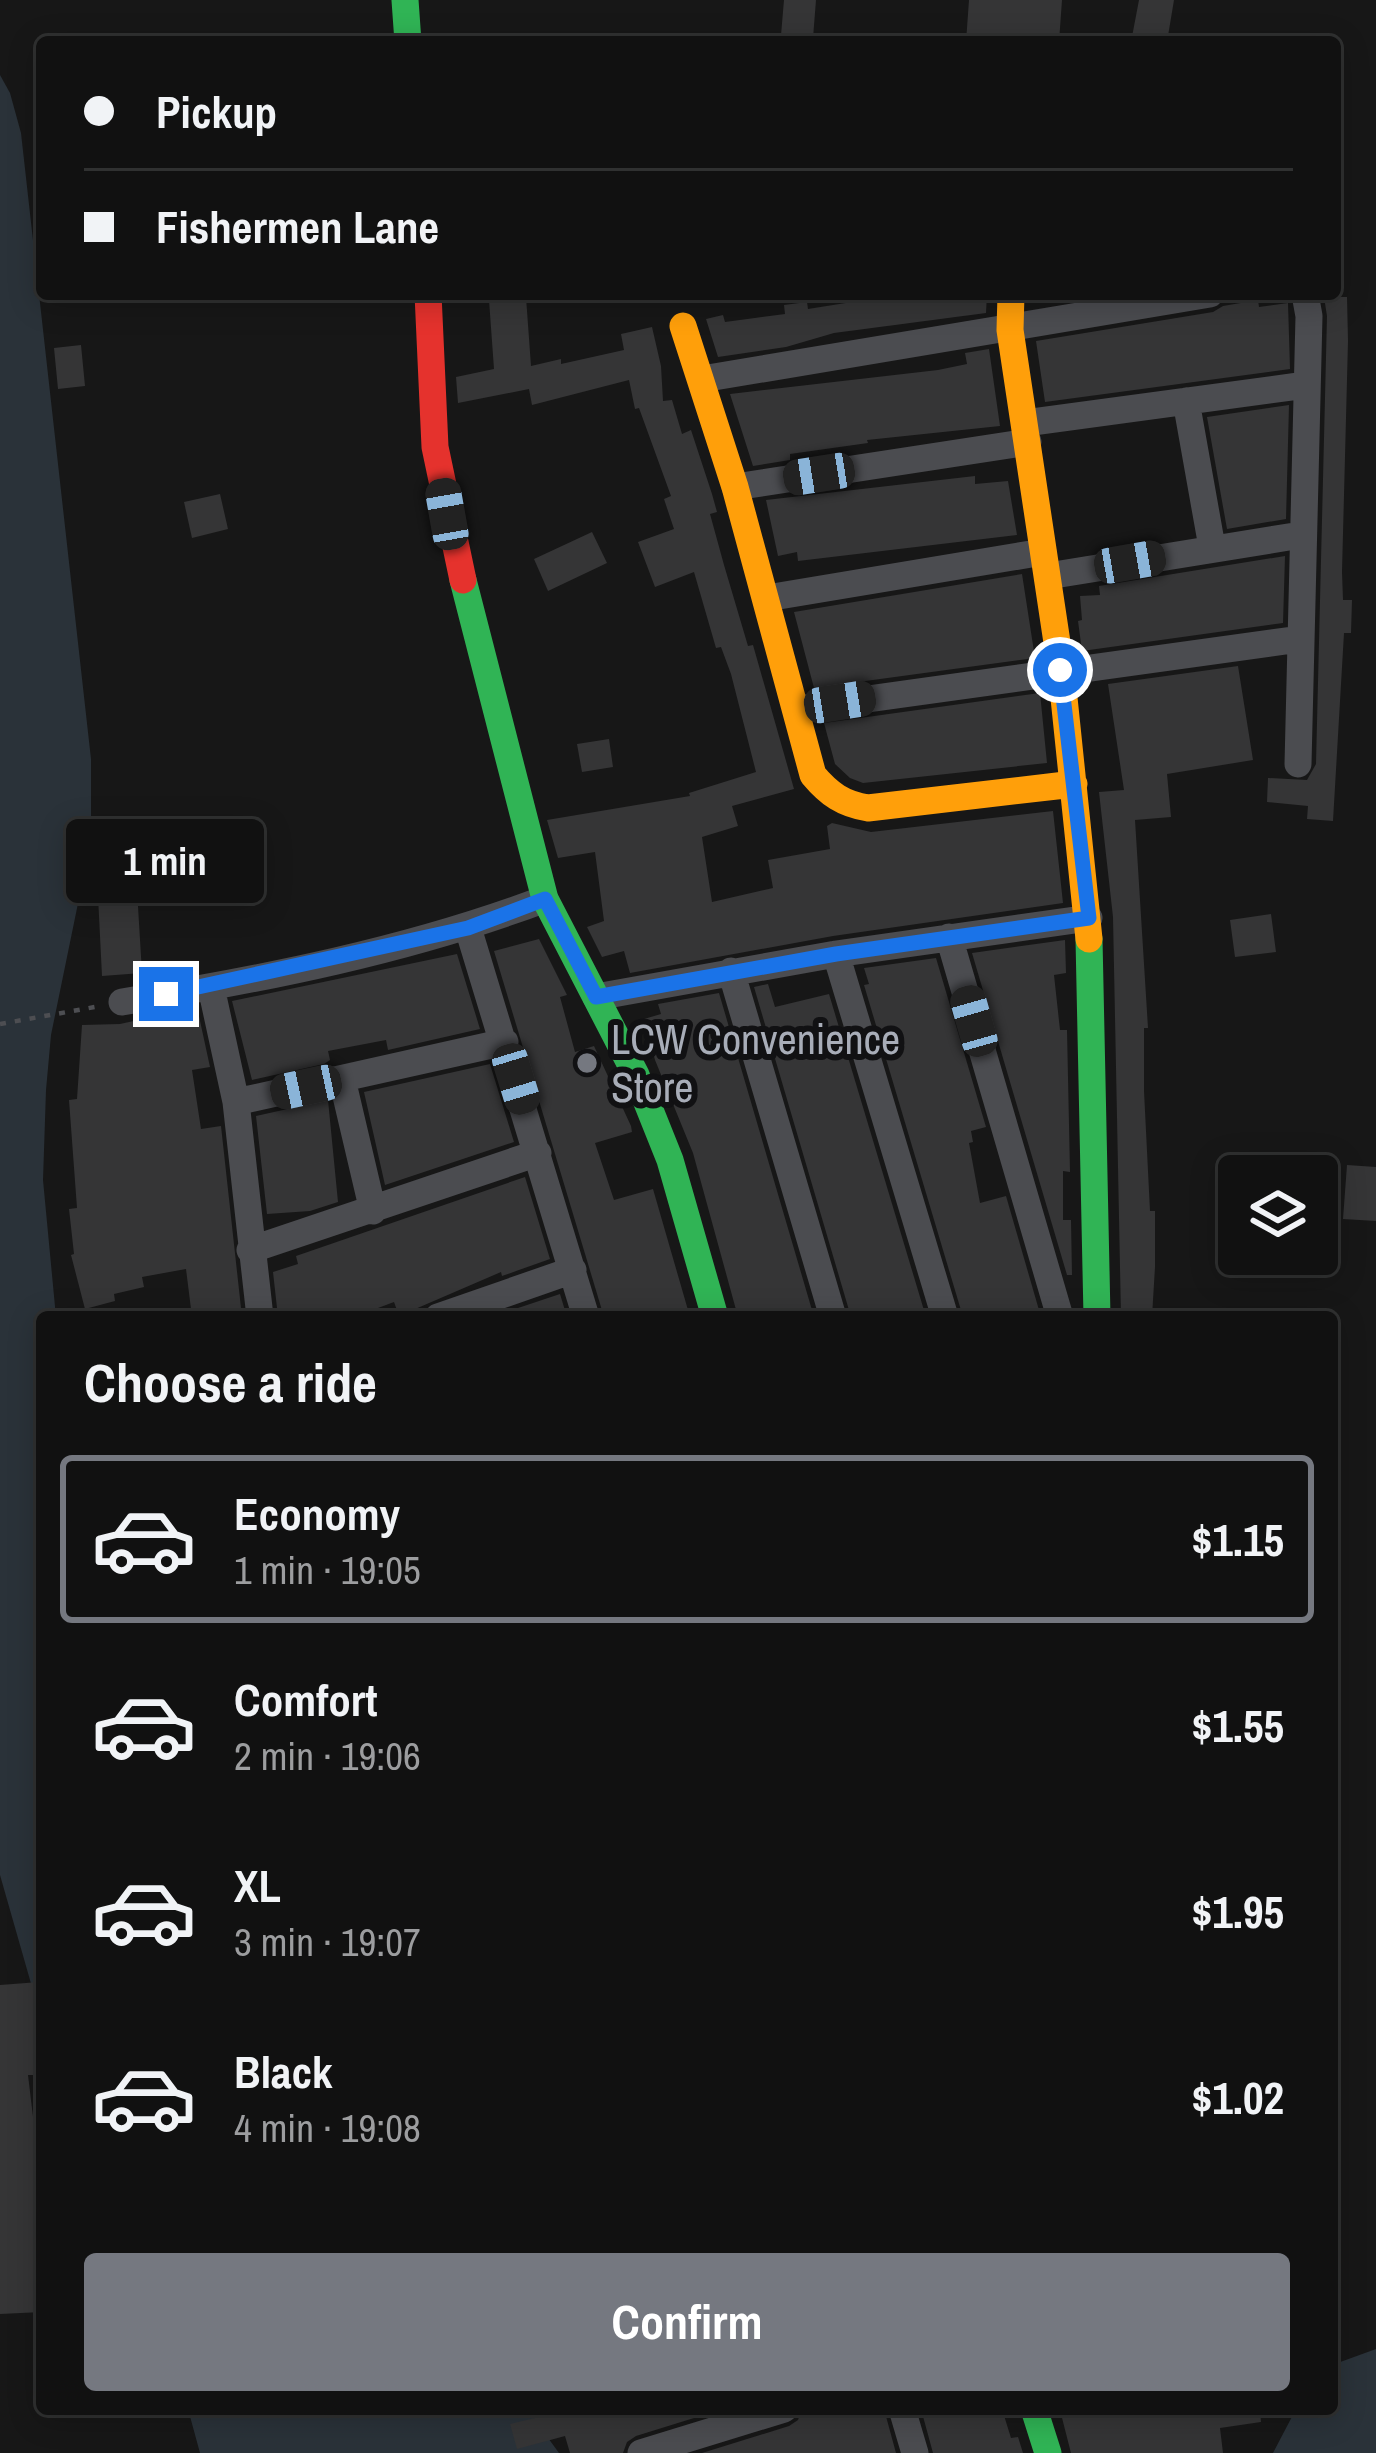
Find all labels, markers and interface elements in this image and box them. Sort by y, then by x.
text: Pickup [156,81,277,142]
text: Fishermen Lane [156,196,439,257]
car [781,451,857,497]
car [423,475,471,553]
car [1091,538,1169,586]
route start [1033,643,1087,697]
car [802,679,878,725]
callout: 1 min [67,820,265,904]
text: 1 min [123,835,207,887]
route end [139,967,193,1021]
car [947,981,1001,1061]
place label: LCW Convenience Store [611,1011,900,1115]
car [488,1039,544,1119]
marker: LCW Convenience Store [574,1050,600,1076]
car [267,1062,345,1112]
map controls [1218,1155,1338,1275]
button: layers [1218,1155,1338,1275]
text: Choose a ride [84,1346,377,1419]
text: Economy [234,1483,400,1544]
icon: car [90,1485,198,1593]
text: $1.15 [1192,1509,1284,1570]
text: 1 min · 19:05 [234,1544,421,1596]
text: Comfort [234,1669,377,1730]
icon: car [90,1671,198,1779]
text: $1.55 [1192,1695,1284,1756]
text: 2 min · 19:06 [234,1730,421,1782]
text: XL [234,1855,281,1916]
icon: car [90,1857,198,1965]
text: $1.95 [1192,1881,1284,1942]
text: 3 min · 19:07 [234,1916,421,1968]
text: Black [234,2041,332,2102]
icon: car [90,2043,198,2151]
text: $1.02 [1192,2067,1284,2128]
text: 4 min · 19:08 [234,2102,421,2154]
button: Confirm [84,2253,1290,2391]

